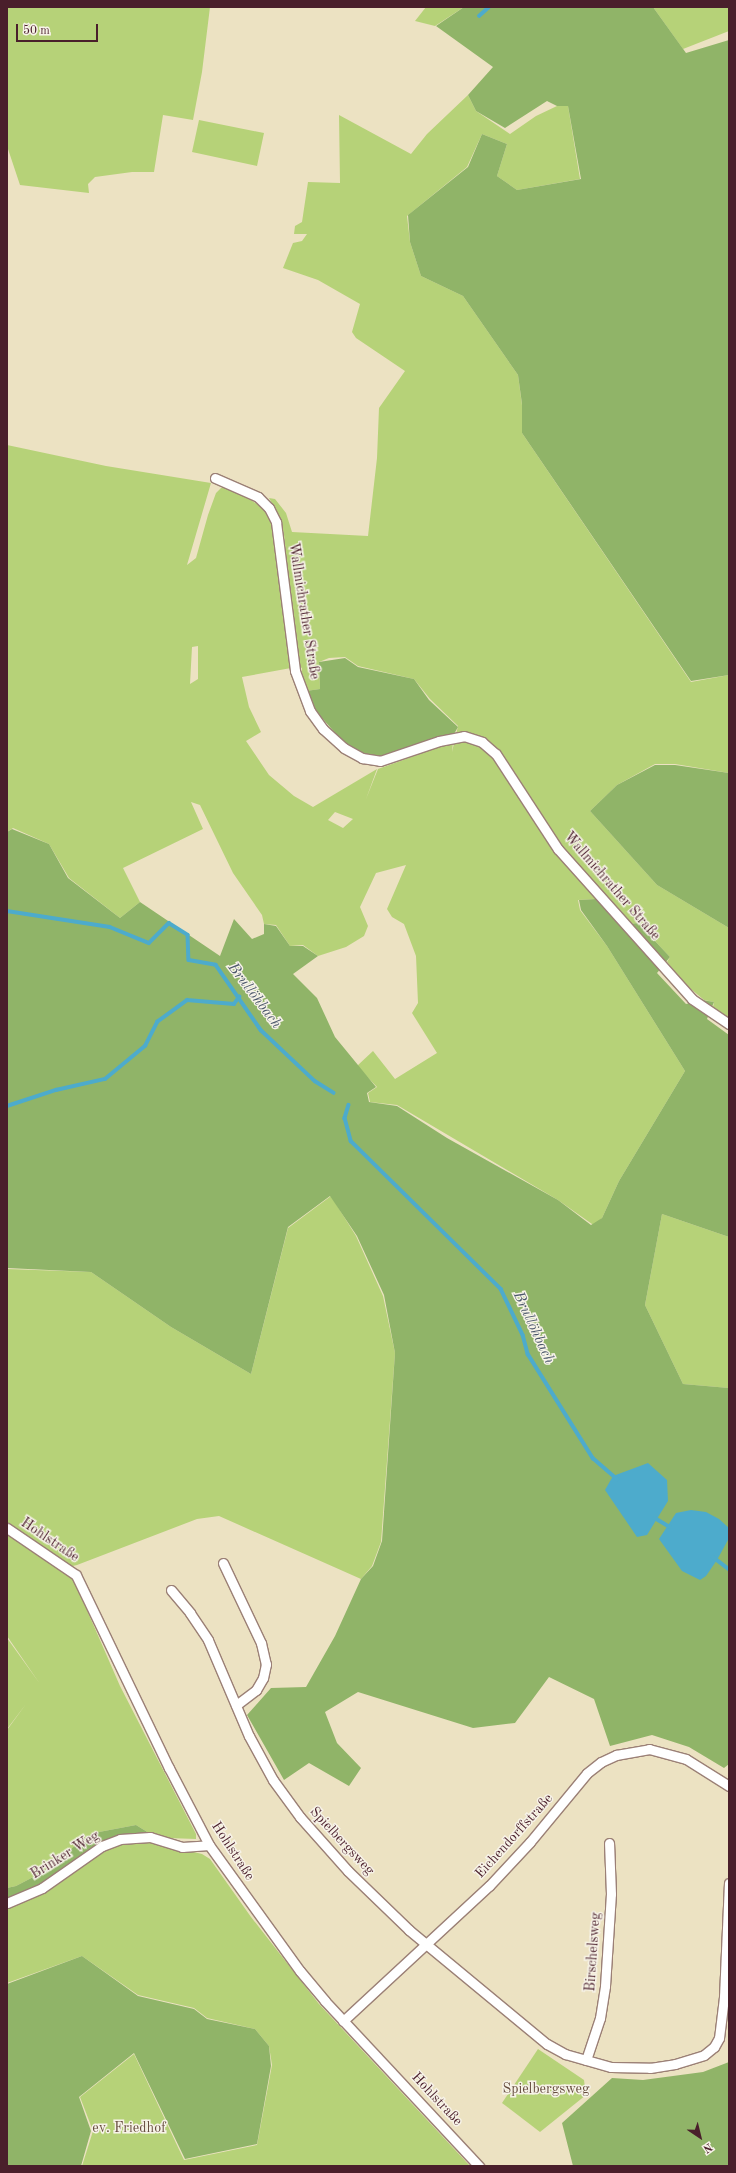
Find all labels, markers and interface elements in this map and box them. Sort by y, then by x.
scale bar [18,16,100,42]
text: 50 m [23,25,50,37]
street label: Wallmichrather Straße [285,541,323,681]
street label: Wallmichrather Straße [560,828,664,944]
water label: Brullöhbach [223,959,285,1033]
water label: Brullöhbach [508,1289,558,1367]
street label: Hohlstraße [18,1514,82,1566]
street label: Eichendorffstraße [472,1790,556,1882]
street label: Spielbergsweg [306,1803,378,1879]
street label: Hohlstraße [208,1818,258,1884]
street label: Brinker Weg [28,1827,102,1883]
street label: Birschelsweg [582,1912,604,1992]
street label: Hohlstraße [408,2069,466,2129]
park label: Spielbergsweg [502,2081,590,2097]
north arrow [680,2117,720,2157]
park label: ev. Friedhof [92,2120,166,2136]
text: N [701,2140,714,2154]

